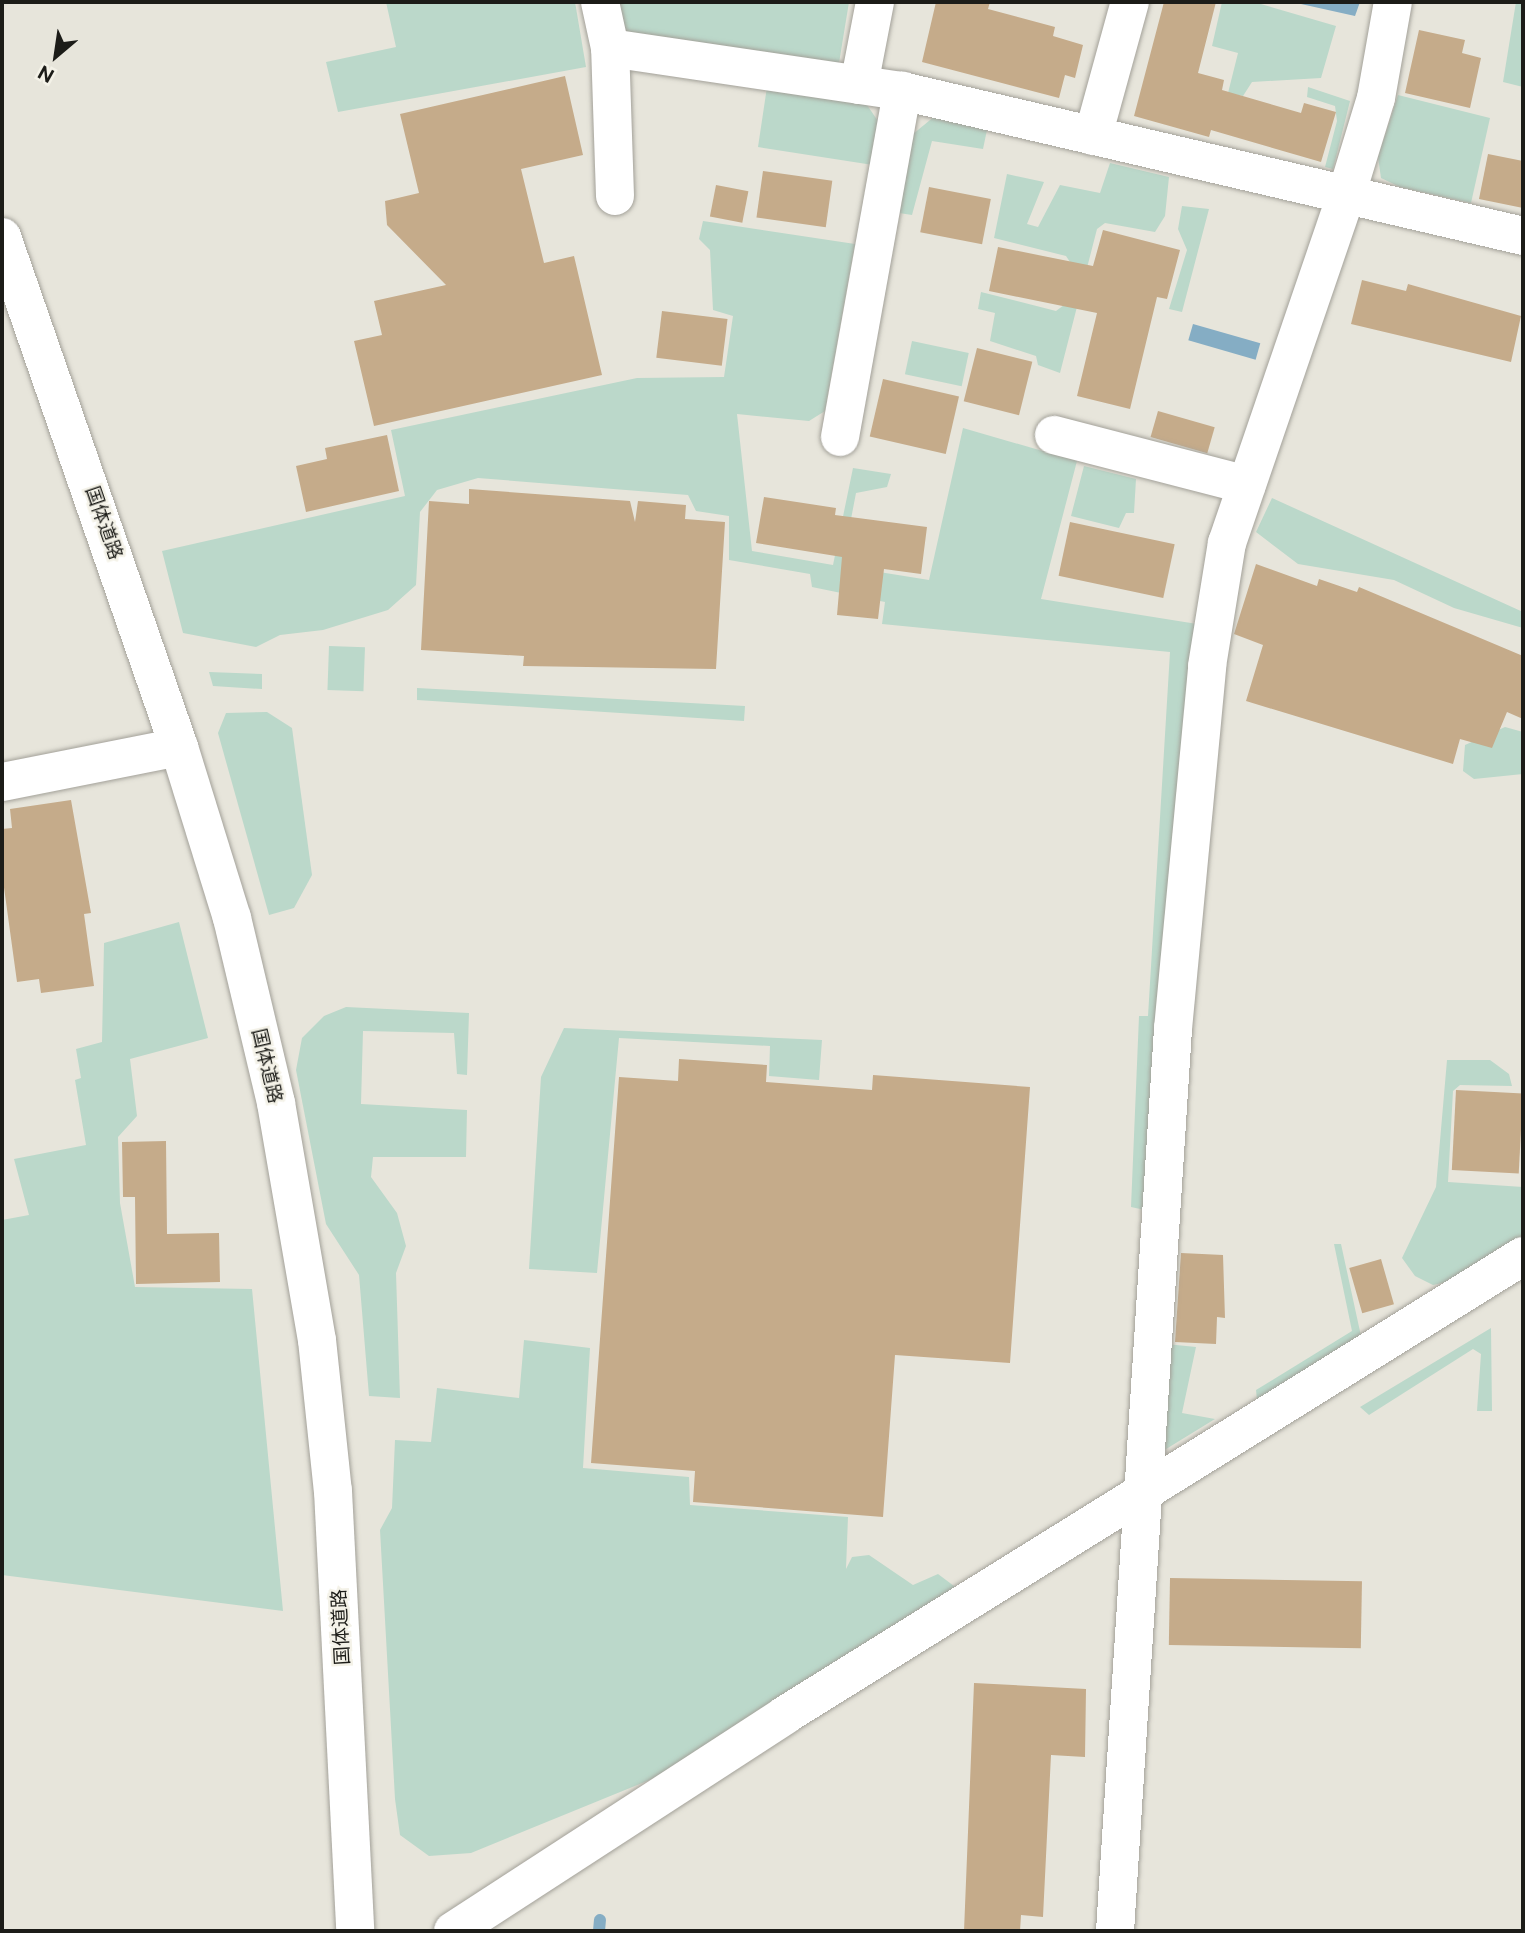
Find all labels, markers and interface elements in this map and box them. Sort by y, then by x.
north arrow [21,21,91,91]
text: N [34,61,58,88]
street label: 国体道路 [81,483,127,563]
street label: 国体道路 [247,1026,287,1106]
street label: 国体道路 [328,1588,354,1666]

